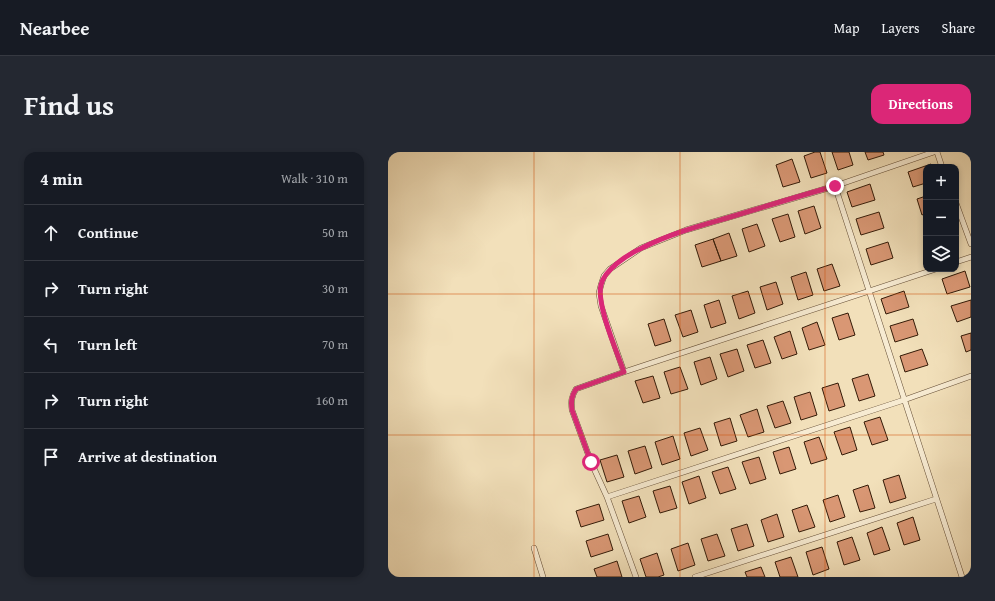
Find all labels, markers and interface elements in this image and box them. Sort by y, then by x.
text: Nearbee [20,14,90,42]
text: Map [834,18,860,38]
text: Layers [882,18,920,38]
text: Share [942,18,975,38]
text: Find us [24,84,114,125]
button: Directions [871,84,971,124]
map controls [923,164,959,272]
button: + [923,164,959,200]
text: 4 min [40,166,82,191]
text: Walk · 310 m [281,169,348,188]
route end [826,177,844,195]
button: − [923,200,959,236]
icon: ahead [40,222,62,244]
text: Continue [78,222,139,243]
text: 50 m [322,223,348,242]
button: layers [923,236,959,272]
icon: right [40,278,62,300]
text: Turn right [78,278,149,299]
text: 30 m [322,279,348,298]
icon: left [40,334,62,356]
text: Turn left [78,334,137,355]
text: 70 m [322,335,348,354]
icon: right [40,390,62,412]
text: Turn right [78,390,149,411]
text: 160 m [316,391,348,410]
icon: arrive [40,446,62,468]
text: Arrive at destination [78,446,217,467]
route start [582,453,600,471]

